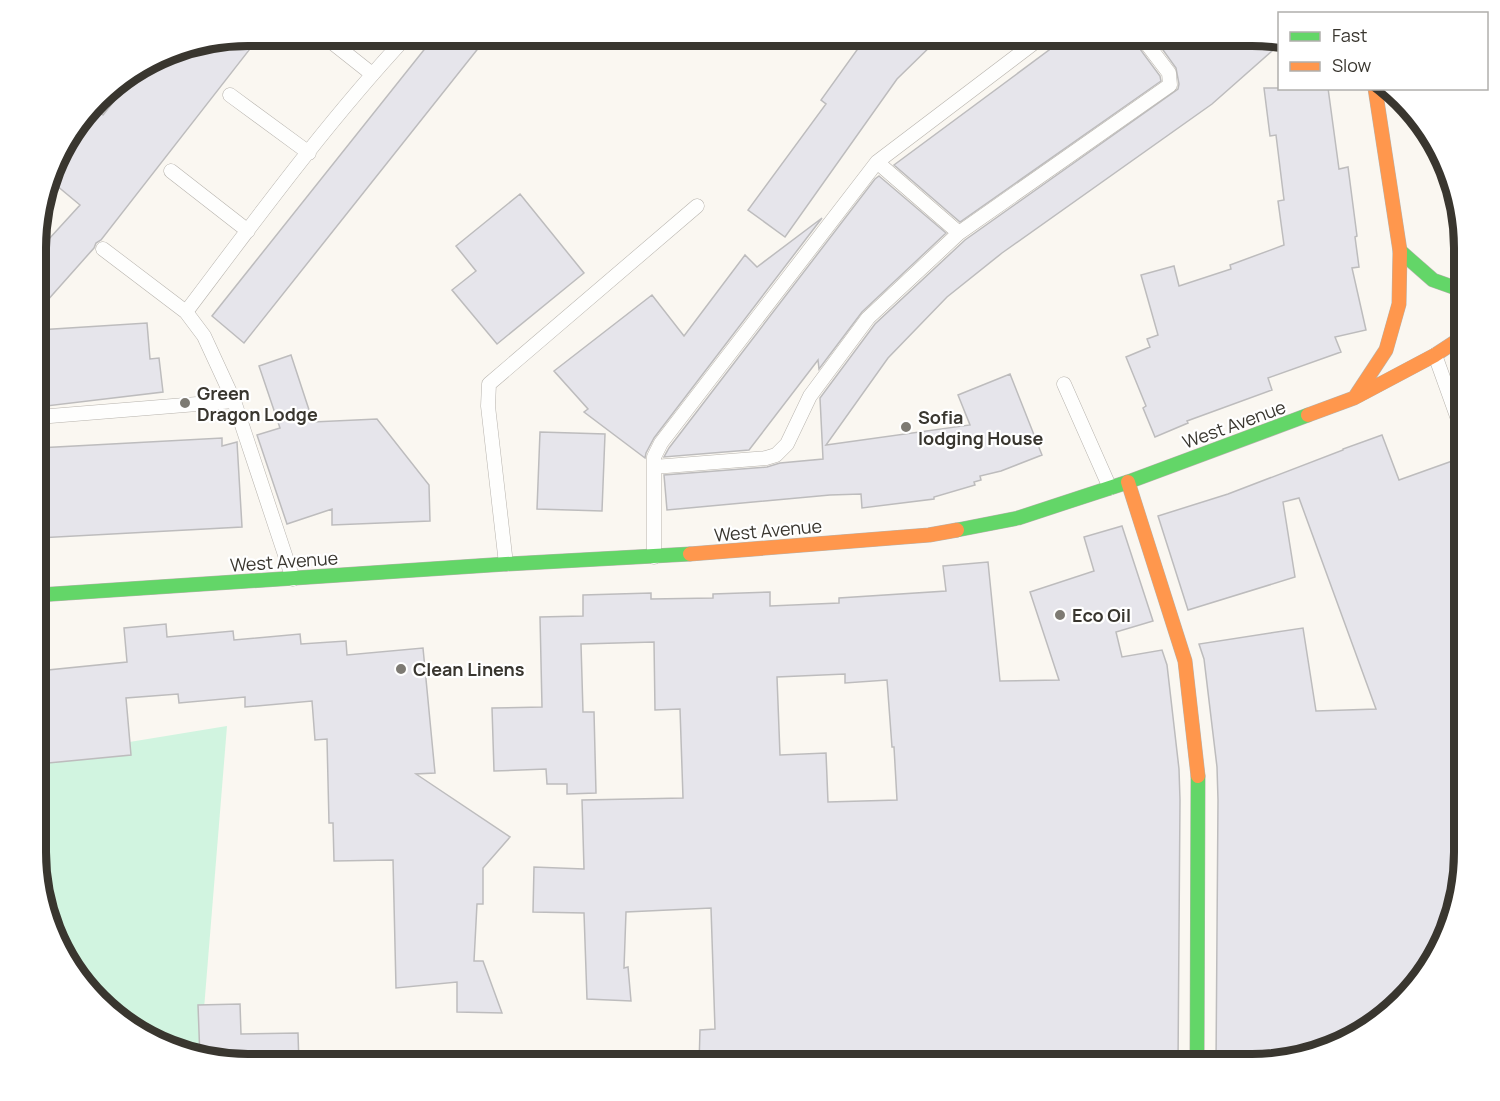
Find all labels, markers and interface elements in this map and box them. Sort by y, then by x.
legend [1278,12,1488,90]
text: Fast [1332,23,1367,47]
text: Slow [1332,53,1372,77]
place label: Green Dragon Lodge [197,381,318,426]
street label: West Avenue [1179,394,1289,454]
marker: Green Dragon Lodge [178,396,192,410]
place label: Sofia lodging House [918,405,1043,450]
marker: Sofia lodging House [899,420,913,434]
street label: West Avenue [713,513,823,547]
street label: West Avenue [229,545,339,577]
place label: Eco Oil [1072,603,1131,627]
marker: Eco Oil [1053,608,1067,622]
place label: Clean Linens [413,657,525,681]
marker: Clean Linens [394,662,408,676]

